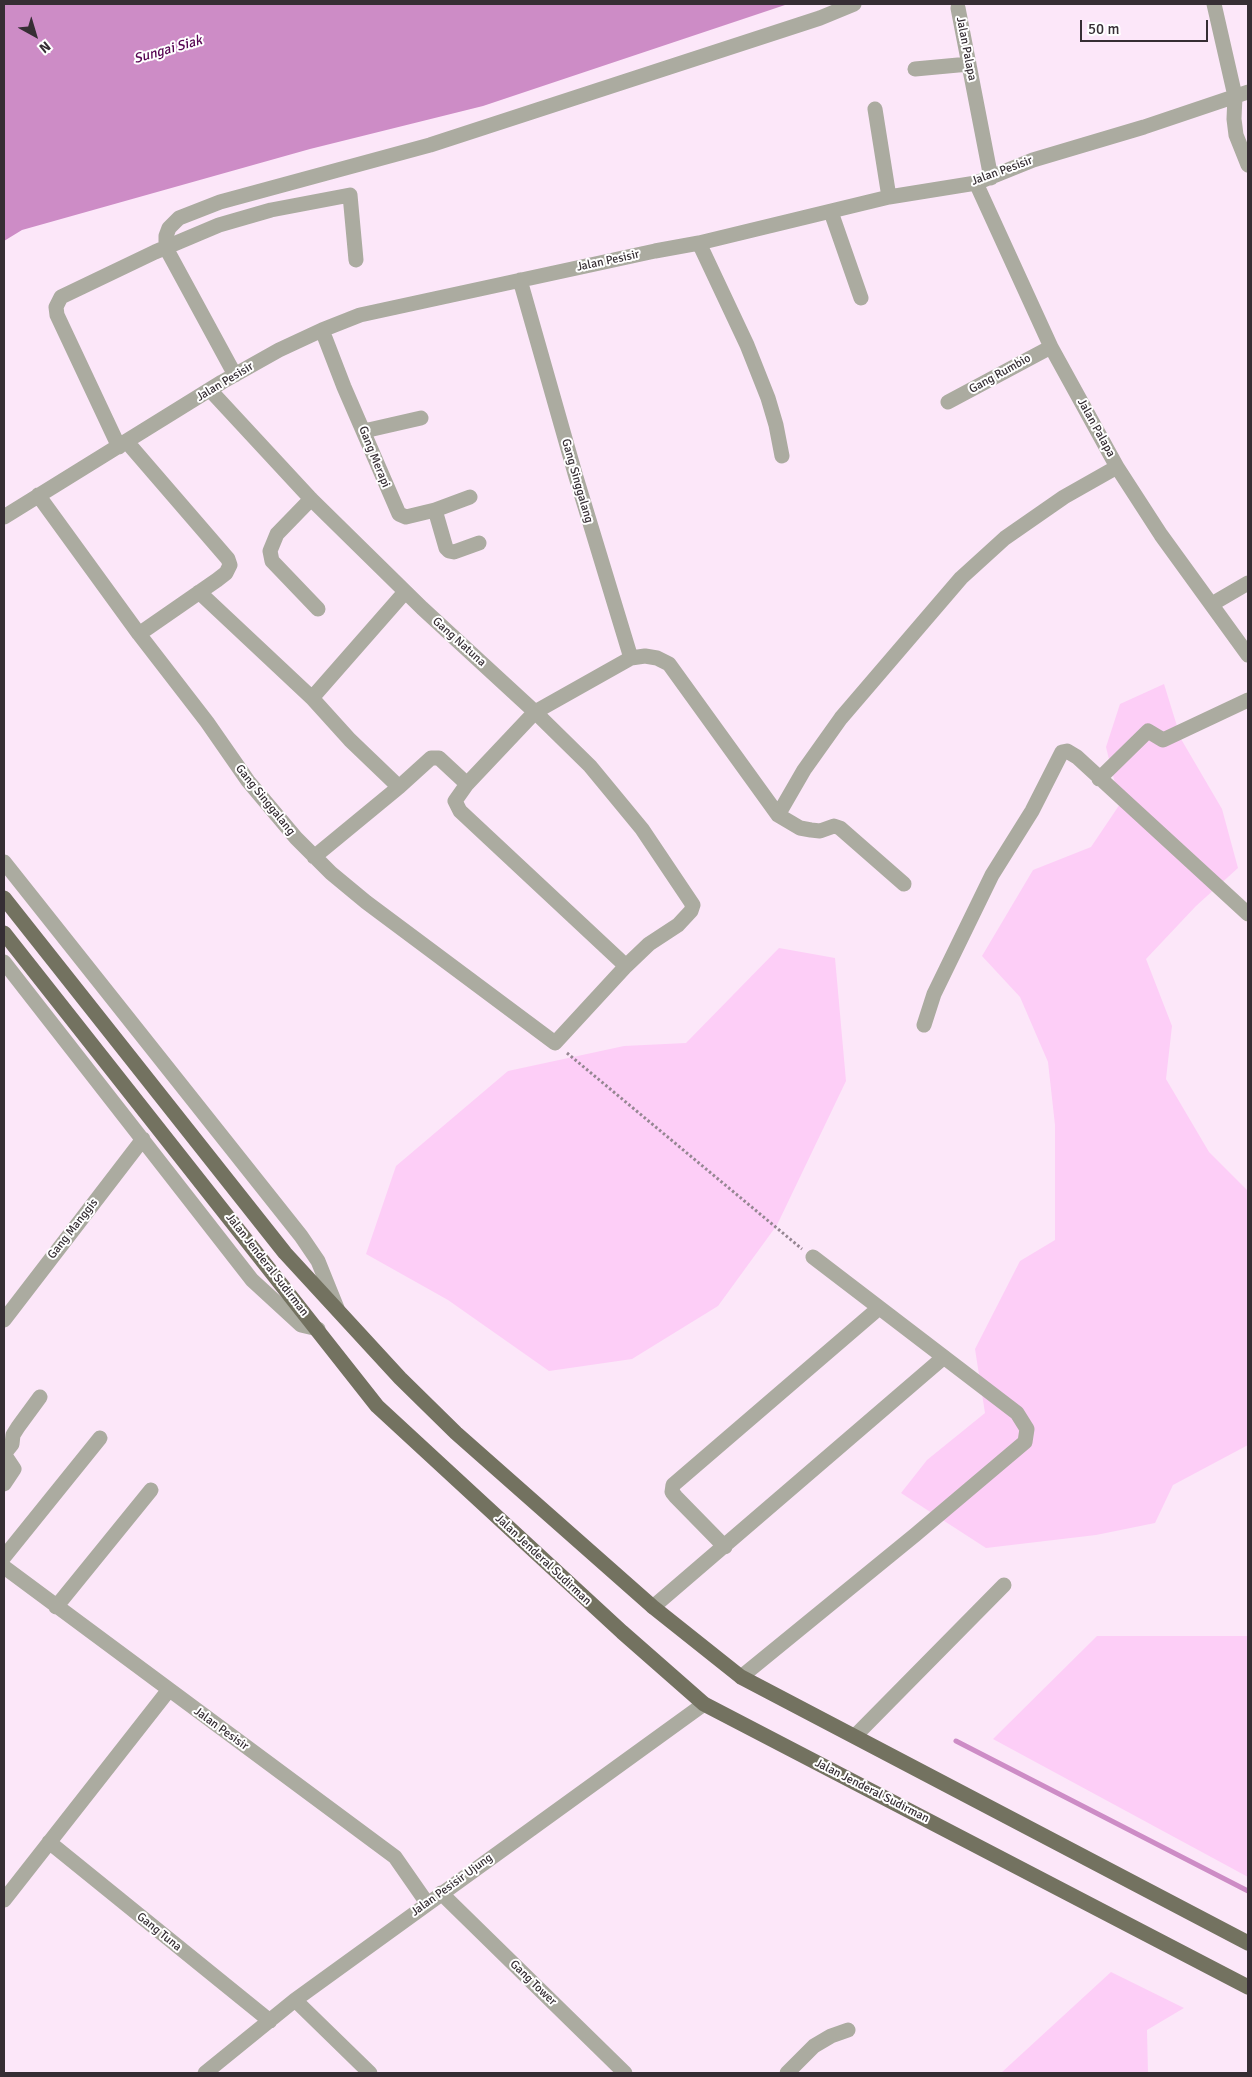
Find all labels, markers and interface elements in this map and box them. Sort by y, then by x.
north arrow [10,10,60,60]
scale bar [1082,10,1210,42]
street label: Jalan Palapa [953,16,979,82]
text: 50 m [1088,20,1119,38]
water label: Sungai Siak [132,32,204,68]
text: N [36,37,54,57]
street label: Jalan Pesisir [970,153,1034,189]
street label: Jalan Pesisir [575,247,641,275]
street label: Gang Rumbio [967,351,1033,397]
street label: Jalan Pesisir [194,359,256,405]
street label: Jalan Palapa [1074,396,1118,460]
street label: Gang Merapi [355,424,393,490]
street label: Gang Singgalang [558,437,596,525]
street label: Gang Natuna [429,614,489,670]
street label: Gang Singgalang [232,762,298,838]
street label: Gang Manggis [45,1196,101,1262]
street label: Jalan Jenderal Sudirman [222,1211,312,1319]
street label: Jalan Jenderal Sudirman [492,1512,594,1608]
street label: Jalan Pesisir [191,1704,251,1754]
street label: Jalan Jenderal Sudirman [812,1756,932,1826]
street label: Jalan Pesisir Ujung [408,1851,496,1919]
street label: Gang Tuna [134,1910,184,1954]
street label: Gang Tower [507,1957,559,2009]

